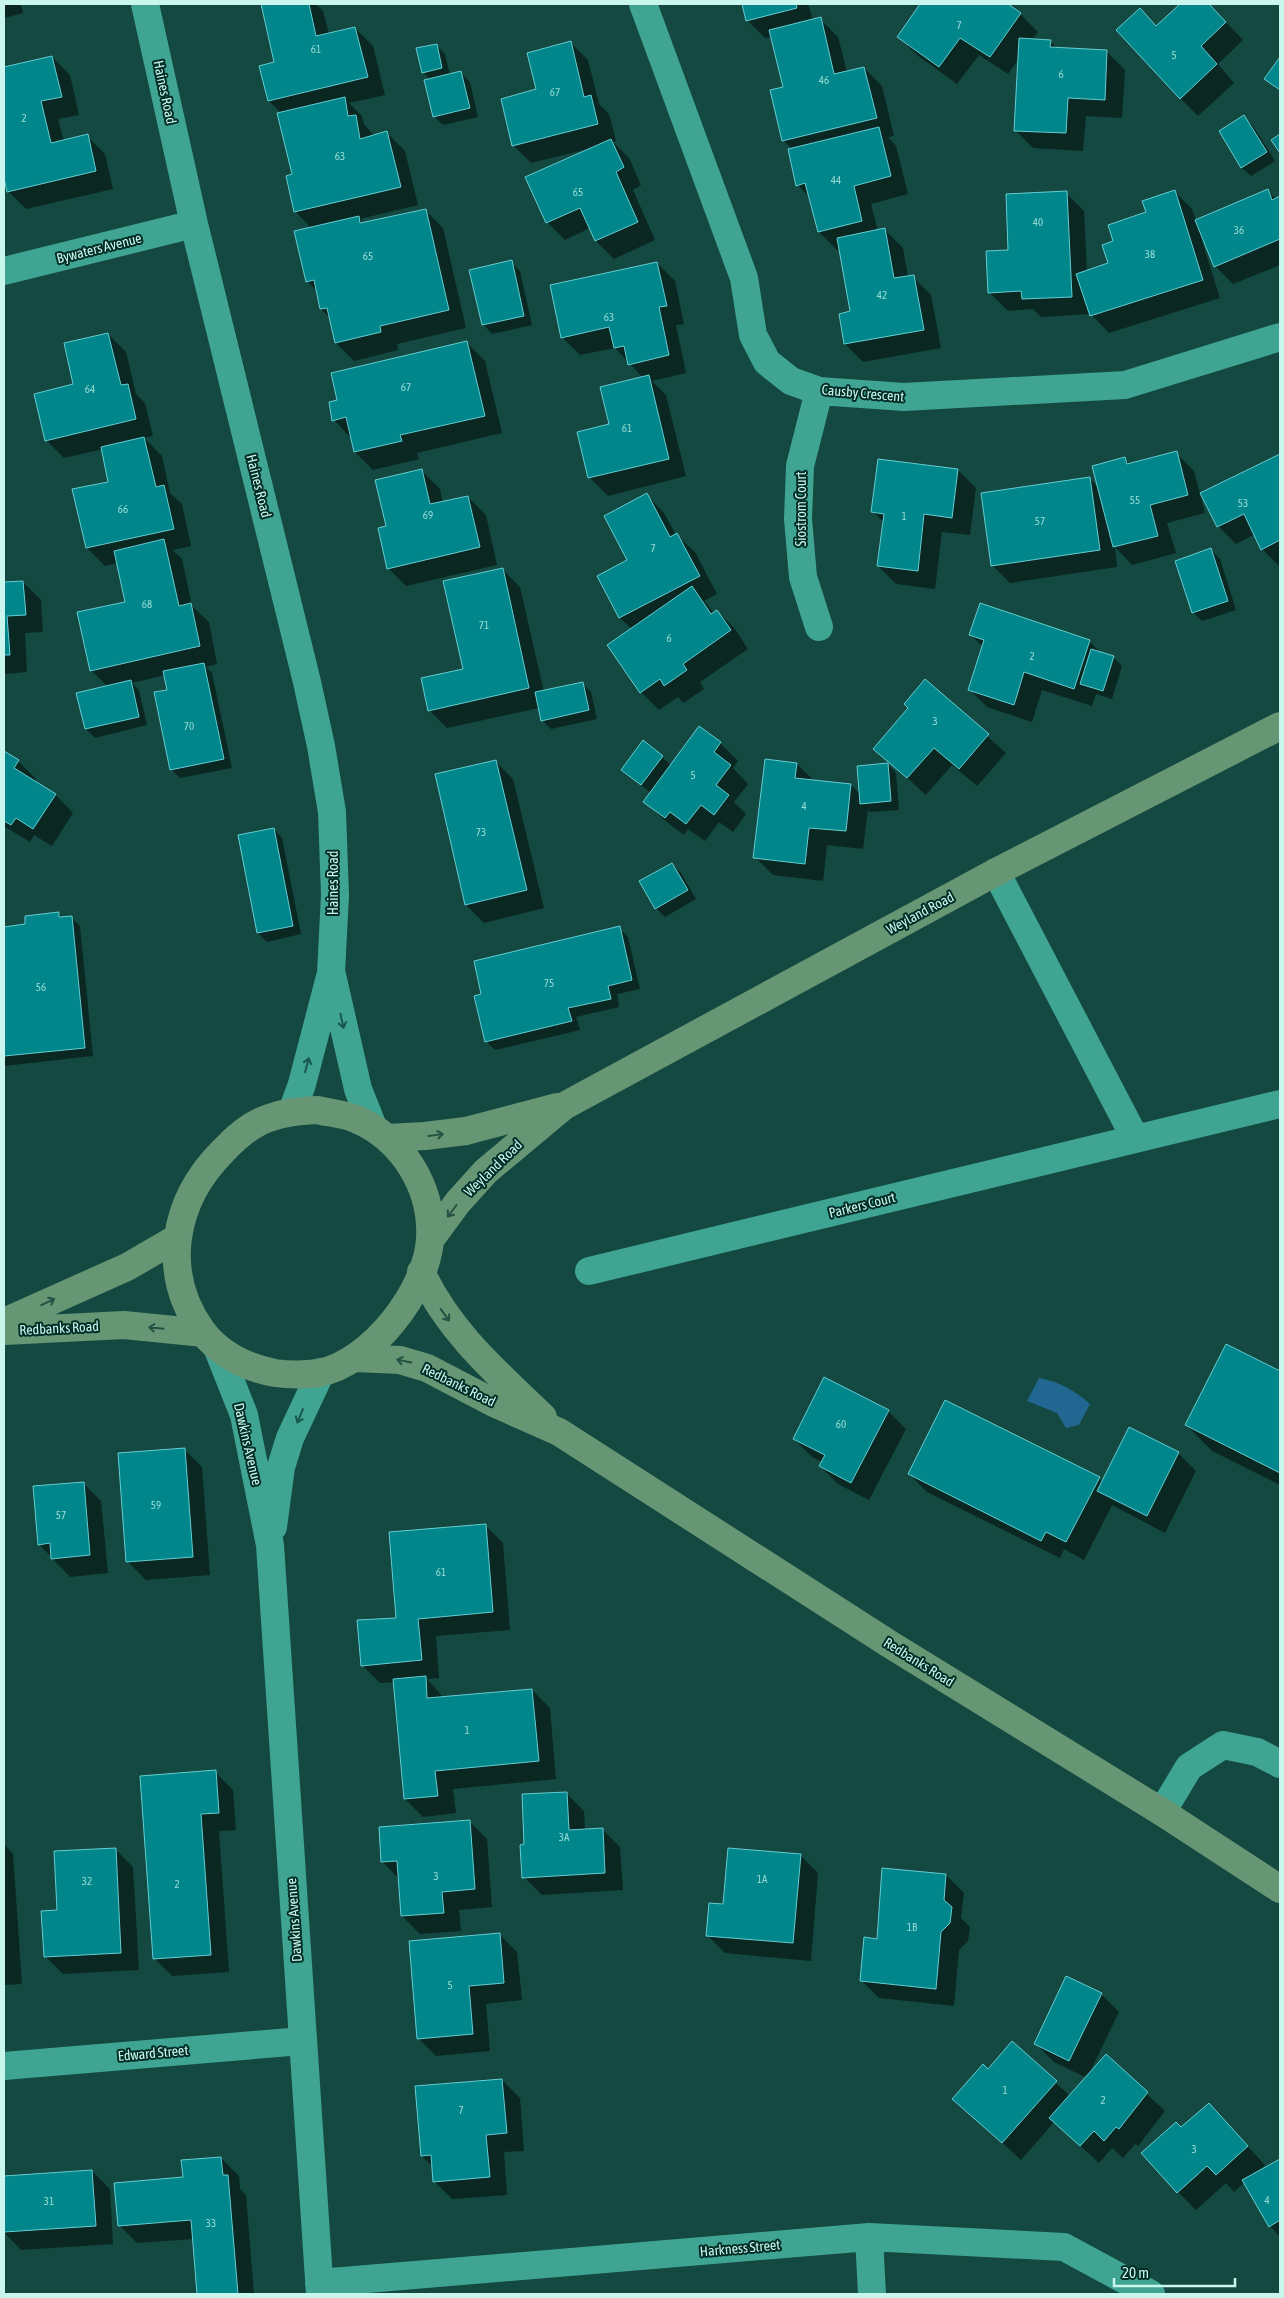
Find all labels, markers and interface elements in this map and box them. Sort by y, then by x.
house number: 7 [956,19,962,31]
house number: 61 [311,43,321,55]
house number: 5 [1171,49,1177,61]
street label: Haines Road [150,59,180,125]
house number: 6 [1058,68,1064,80]
house number: 46 [819,74,829,86]
house number: 67 [550,86,560,98]
house number: 2 [21,112,27,124]
house number: 63 [335,150,345,162]
house number: 44 [831,174,841,186]
house number: 65 [573,186,583,198]
house number: 40 [1033,216,1043,228]
house number: 36 [1234,224,1244,236]
street label: Bywaters Avenue [55,230,143,266]
house number: 38 [1145,248,1155,260]
house number: 65 [363,250,373,262]
house number: 42 [877,289,887,301]
house number: 63 [604,311,614,323]
house number: 67 [401,381,411,393]
street label: Causby Crescent [821,381,905,405]
house number: 64 [85,383,95,395]
house number: 61 [622,422,632,434]
street label: Haines Road [243,453,275,519]
street label: Siostrom Court [793,471,809,547]
house number: 55 [1130,494,1140,506]
house number: 53 [1238,497,1248,509]
house number: 66 [118,503,128,515]
house number: 69 [423,509,433,521]
house number: 1 [901,510,907,522]
house number: 57 [1035,515,1045,527]
house number: 7 [650,542,656,554]
house number: 68 [142,598,152,610]
house number: 71 [479,619,489,631]
house number: 6 [666,632,672,644]
house number: 2 [1029,650,1035,662]
house number: 3 [932,715,938,727]
house number: 70 [184,720,194,732]
house number: 5 [690,769,696,781]
house number: 4 [801,800,807,812]
house number: 73 [476,826,486,838]
street label: Haines Road [325,851,341,915]
street label: Weyland Road [884,889,956,937]
house number: 75 [544,977,554,989]
house number: 56 [36,981,46,993]
one-way arrow [338,1012,348,1028]
one-way arrow [303,1058,312,1074]
one-way arrow [428,1130,444,1140]
street label: Weyland Road [461,1137,525,1199]
street label: Parkers Court [827,1189,897,1221]
one-way arrow [447,1204,457,1218]
one-way arrow [40,1296,55,1306]
one-way arrow [440,1308,450,1322]
street label: Redbanks Road [19,1318,99,1338]
one-way arrow [148,1323,164,1333]
one-way arrow [396,1356,412,1366]
street label: Redbanks Road [420,1360,498,1410]
street label: Dawkins Avenue [231,1401,265,1487]
one-way arrow [294,1408,304,1423]
house number: 60 [836,1418,846,1430]
house number: 59 [151,1499,161,1511]
house number: 57 [56,1509,66,1521]
house number: 61 [436,1566,446,1578]
street label: Redbanks Road [881,1634,957,1690]
house number: 1 [464,1724,470,1736]
house number: 3A [559,1831,570,1843]
house number: 3 [433,1870,439,1882]
house number: 1A [757,1873,768,1885]
house number: 32 [82,1875,92,1887]
house number: 2 [174,1878,180,1890]
street label: Dawkins Avenue [283,1878,305,1962]
house number: 1B [907,1921,918,1933]
house number: 5 [447,1979,453,1991]
street label: Edward Street [117,2042,189,2064]
house number: 1 [1002,2084,1008,2096]
house number: 2 [1100,2094,1106,2106]
house number: 7 [458,2104,464,2116]
house number: 3 [1191,2143,1197,2155]
house number: 4 [1264,2194,1270,2206]
house number: 31 [44,2195,54,2207]
house number: 33 [206,2217,216,2229]
street label: Harkness Street [699,2237,781,2259]
scale bar [1114,2256,1235,2288]
text: 20 m [1122,2264,1149,2281]

